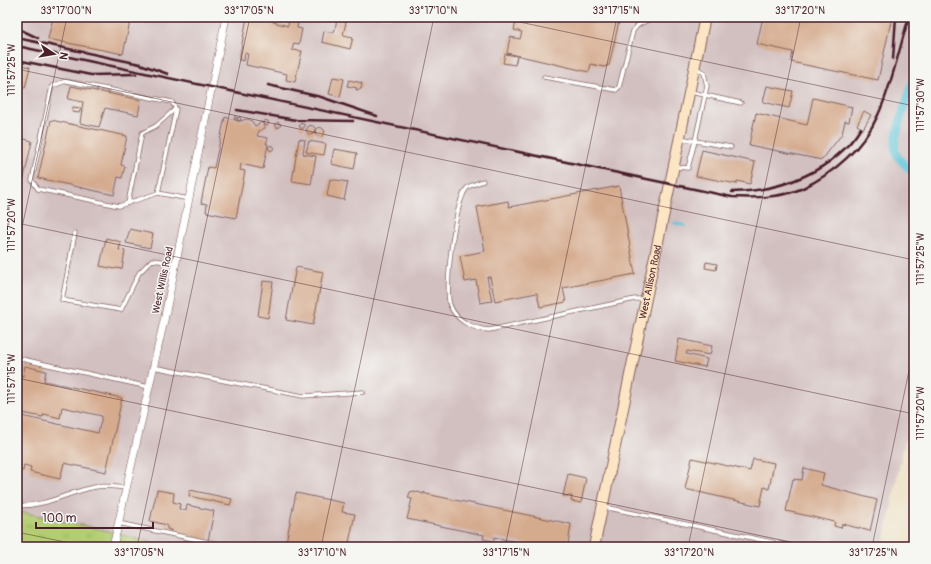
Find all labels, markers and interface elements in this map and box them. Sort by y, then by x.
text: 33°17'00"N [40,5,92,17]
text: 33°17'05"N [224,5,274,17]
text: 33°17'10"N [409,5,457,17]
text: 33°17'15"N [593,5,640,17]
text: 33°17'20"N [775,5,825,17]
north arrow [34,34,74,74]
text: 111°57'25"W [6,43,18,96]
text: N [56,51,70,62]
text: 111°57'30"W [915,78,927,132]
text: 111°57'20"W [6,198,18,252]
text: 111°57'25"W [915,232,927,285]
street label: West Allison Road [637,244,664,320]
street label: West Willis Road [150,245,176,315]
text: 111°57'15"W [6,353,18,404]
text: 111°57'20"W [915,386,927,440]
scale bar [36,504,153,530]
text: 100 m [42,511,77,526]
text: 33°17'05"N [114,547,164,559]
text: 33°17'10"N [298,547,346,559]
text: 33°17'15"N [483,547,530,559]
text: 33°17'20"N [664,547,714,559]
text: 33°17'25"N [849,547,898,559]

